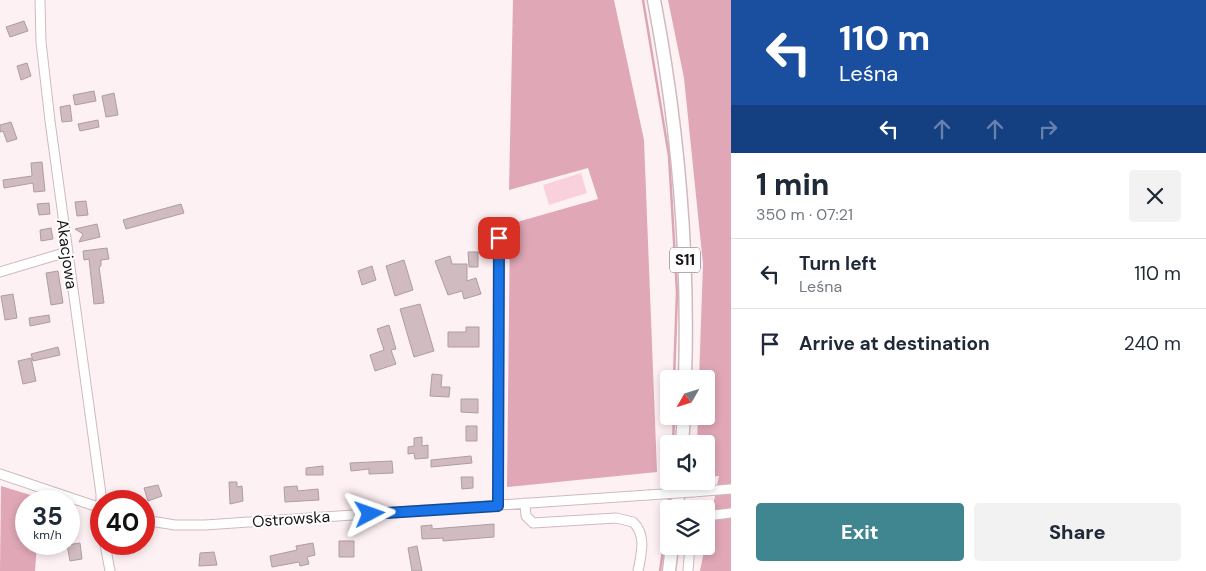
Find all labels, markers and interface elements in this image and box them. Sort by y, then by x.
text: 110 m [839,15,930,61]
icon: left [756,20,821,85]
text: Leśna [839,59,898,88]
icon: left [875,115,903,143]
icon: ahead [928,115,956,143]
icon: ahead [981,115,1009,143]
icon: right [1034,115,1062,143]
text: 1 min [756,165,829,204]
button: close [1129,170,1181,222]
text: 350 m · 07:21 [756,204,853,225]
pin [478,217,520,259]
street label: Akacjowa [52,218,82,290]
icon: arrive [485,224,513,252]
road number: S11 [670,248,700,272]
text: Turn left [799,251,877,276]
icon: left [756,260,784,288]
text: 110 m [1134,261,1181,286]
text: Leśna [799,276,842,297]
icon: arrive [756,330,784,358]
text: Arrive at destination [799,331,990,356]
text: 240 m [1124,331,1181,356]
north arrow [660,370,715,425]
map controls [660,370,715,555]
button: sound [660,435,715,490]
position arrow [343,487,395,539]
speed limit sign: 40 [90,490,155,555]
text: 35 [32,500,63,533]
button: layers [660,500,715,555]
button: Exit [756,503,964,561]
button: Share [974,503,1181,561]
street label: Ostrowska [251,506,331,532]
text: km/h [33,527,62,543]

